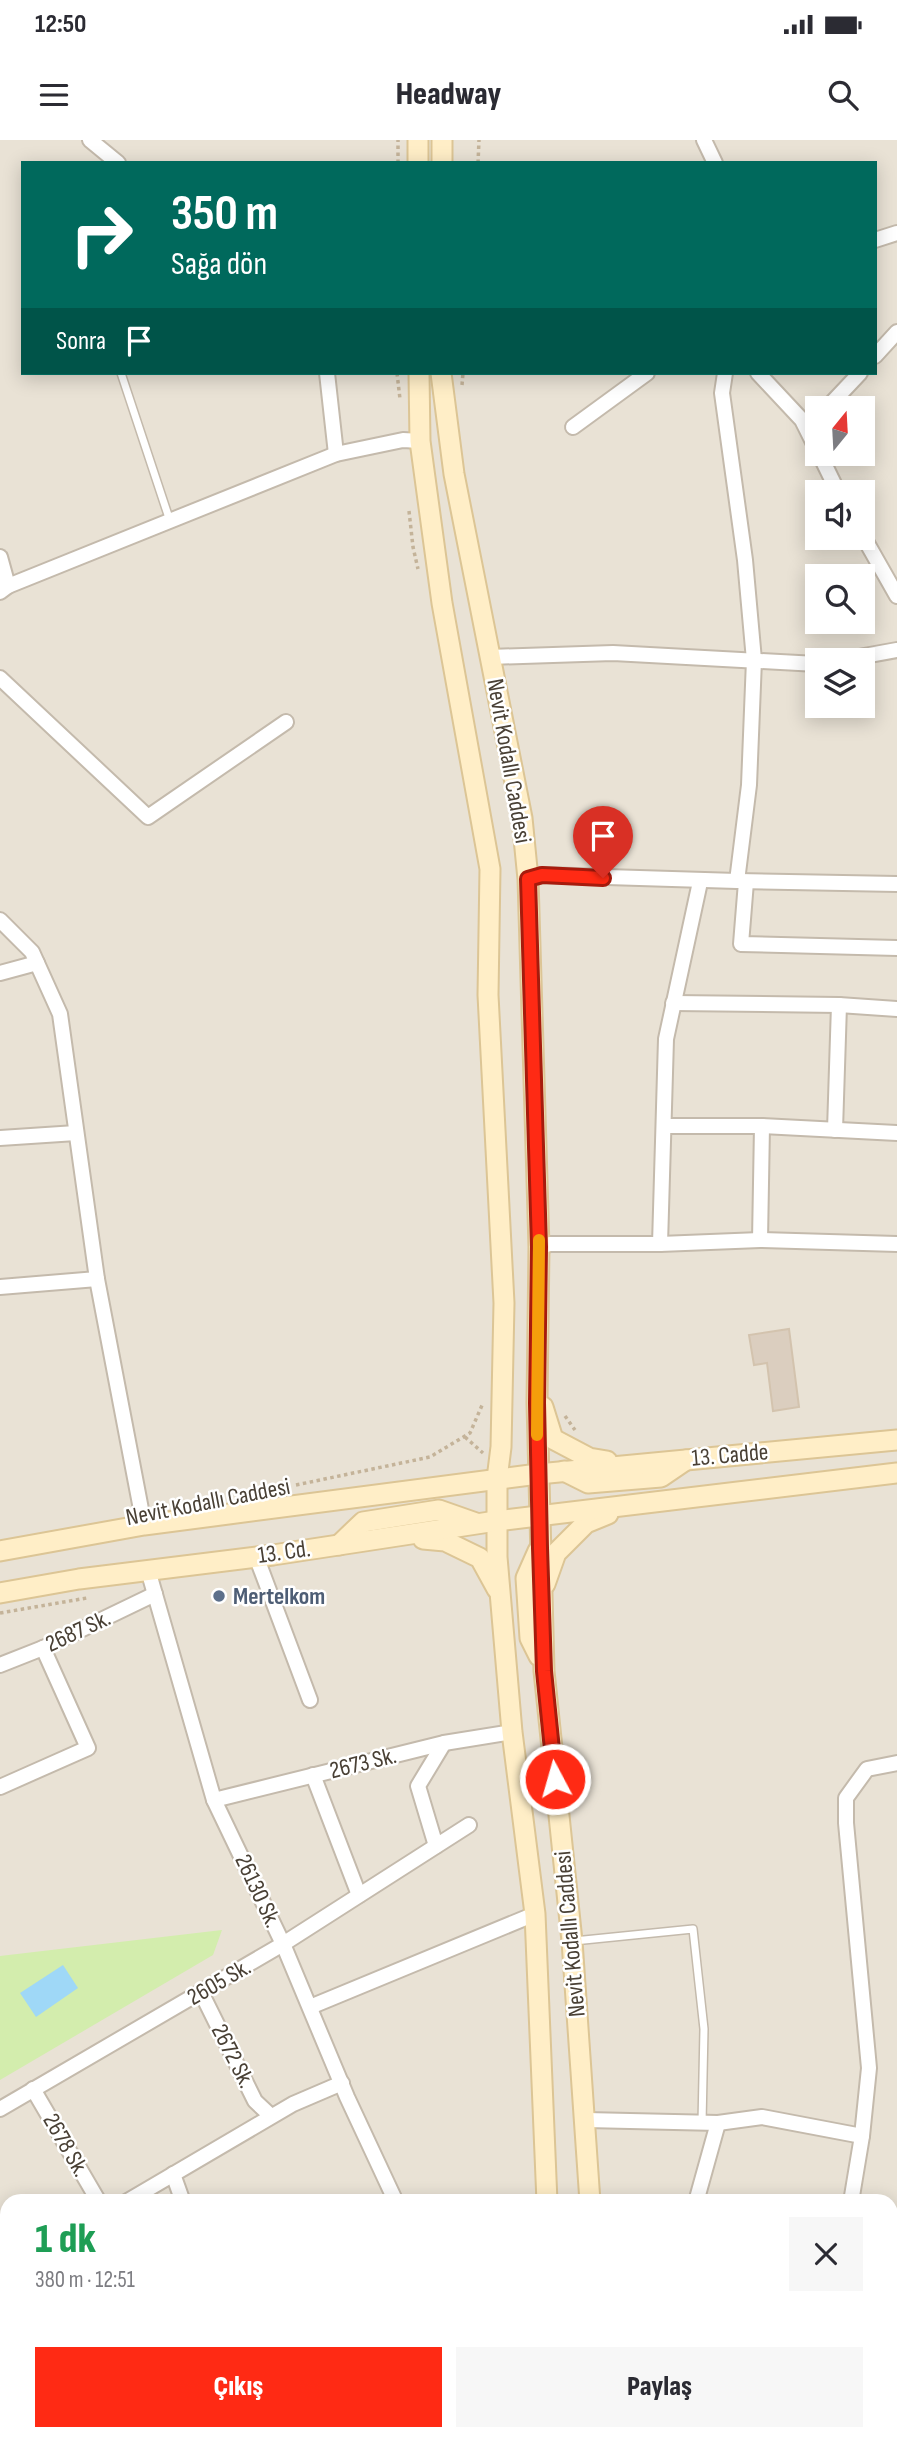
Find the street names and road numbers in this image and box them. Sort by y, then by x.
street label: Nevit Kodallı Caddesi [480,676,538,846]
street label: 13. Cadde [690,1437,770,1473]
street label: Nevit Kodallı Caddesi [123,1472,293,1532]
street label: 13. Cd. [256,1534,312,1570]
street label: 2687 Sk. [41,1603,115,1659]
street label: 2673 Sk. [327,1741,399,1785]
street label: 26130 Sk. [229,1850,287,1932]
street label: Nevit Kodallı Caddesi [548,1850,592,2018]
street label: 2605 Sk. [182,1952,256,2012]
street label: 2672 Sk. [205,2019,261,2093]
street label: 2678 Sk. [36,2108,96,2182]

